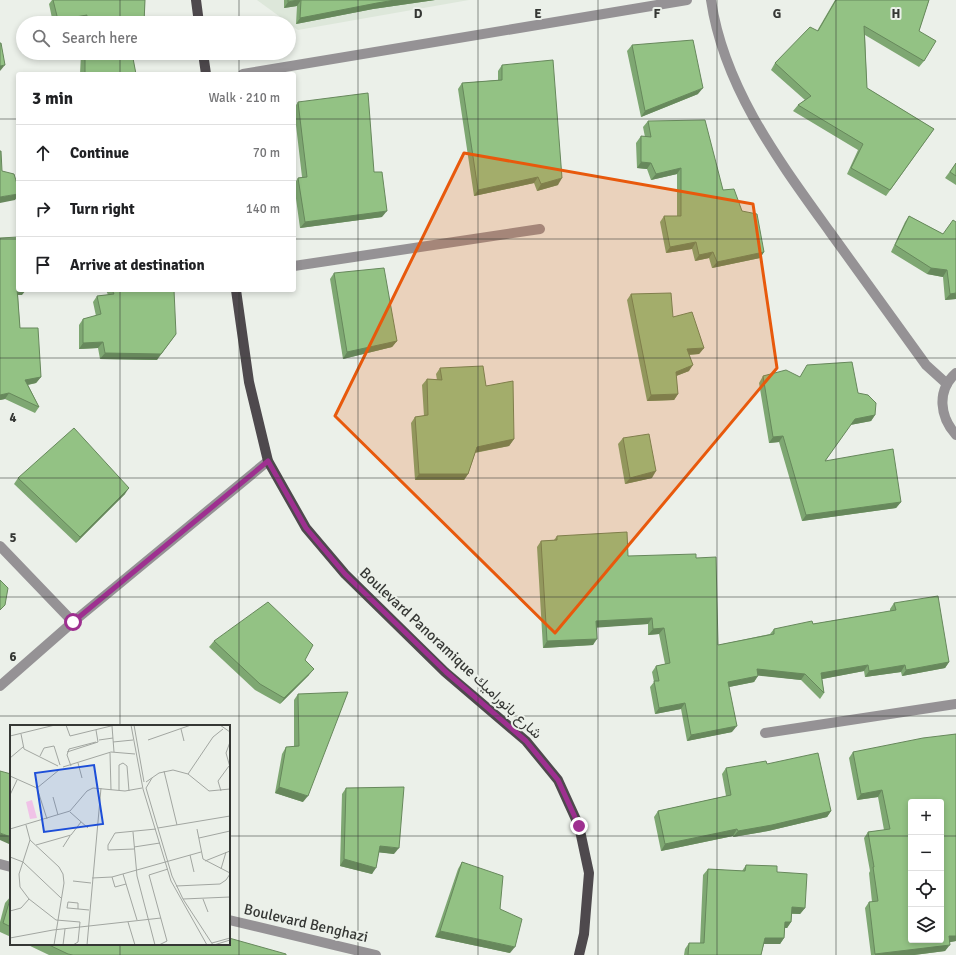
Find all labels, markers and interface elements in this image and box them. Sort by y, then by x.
text: D [414,6,423,22]
text: E [534,6,542,22]
text: F [654,6,661,22]
text: G [773,6,781,22]
text: H [892,6,900,22]
search box [16,16,296,60]
icon: search [30,27,52,49]
text: Search here [62,29,138,47]
text: 3 min [32,88,73,109]
text: Walk · 210 m [209,90,280,106]
icon: ahead [32,142,54,164]
text: Continue [70,144,129,162]
text: 70 m [253,145,280,161]
icon: right [32,198,54,220]
text: Turn right [70,200,135,218]
text: 140 m [246,201,280,217]
icon: arrive [32,254,54,276]
text: Arrive at destination [70,256,205,274]
text: 4 [9,410,17,426]
text: 5 [9,530,17,546]
street label: Boulevard Panoramique شارع بانوراميك [355,564,546,744]
route start [64,613,82,631]
text: 6 [9,649,17,665]
inset map [10,725,230,945]
map controls [908,799,944,943]
button: + [908,799,944,835]
route end [570,817,588,835]
button: − [908,835,944,871]
button: locate [908,871,944,907]
street label: Boulevard Benghazi [242,900,370,946]
button: layers [908,907,944,943]

